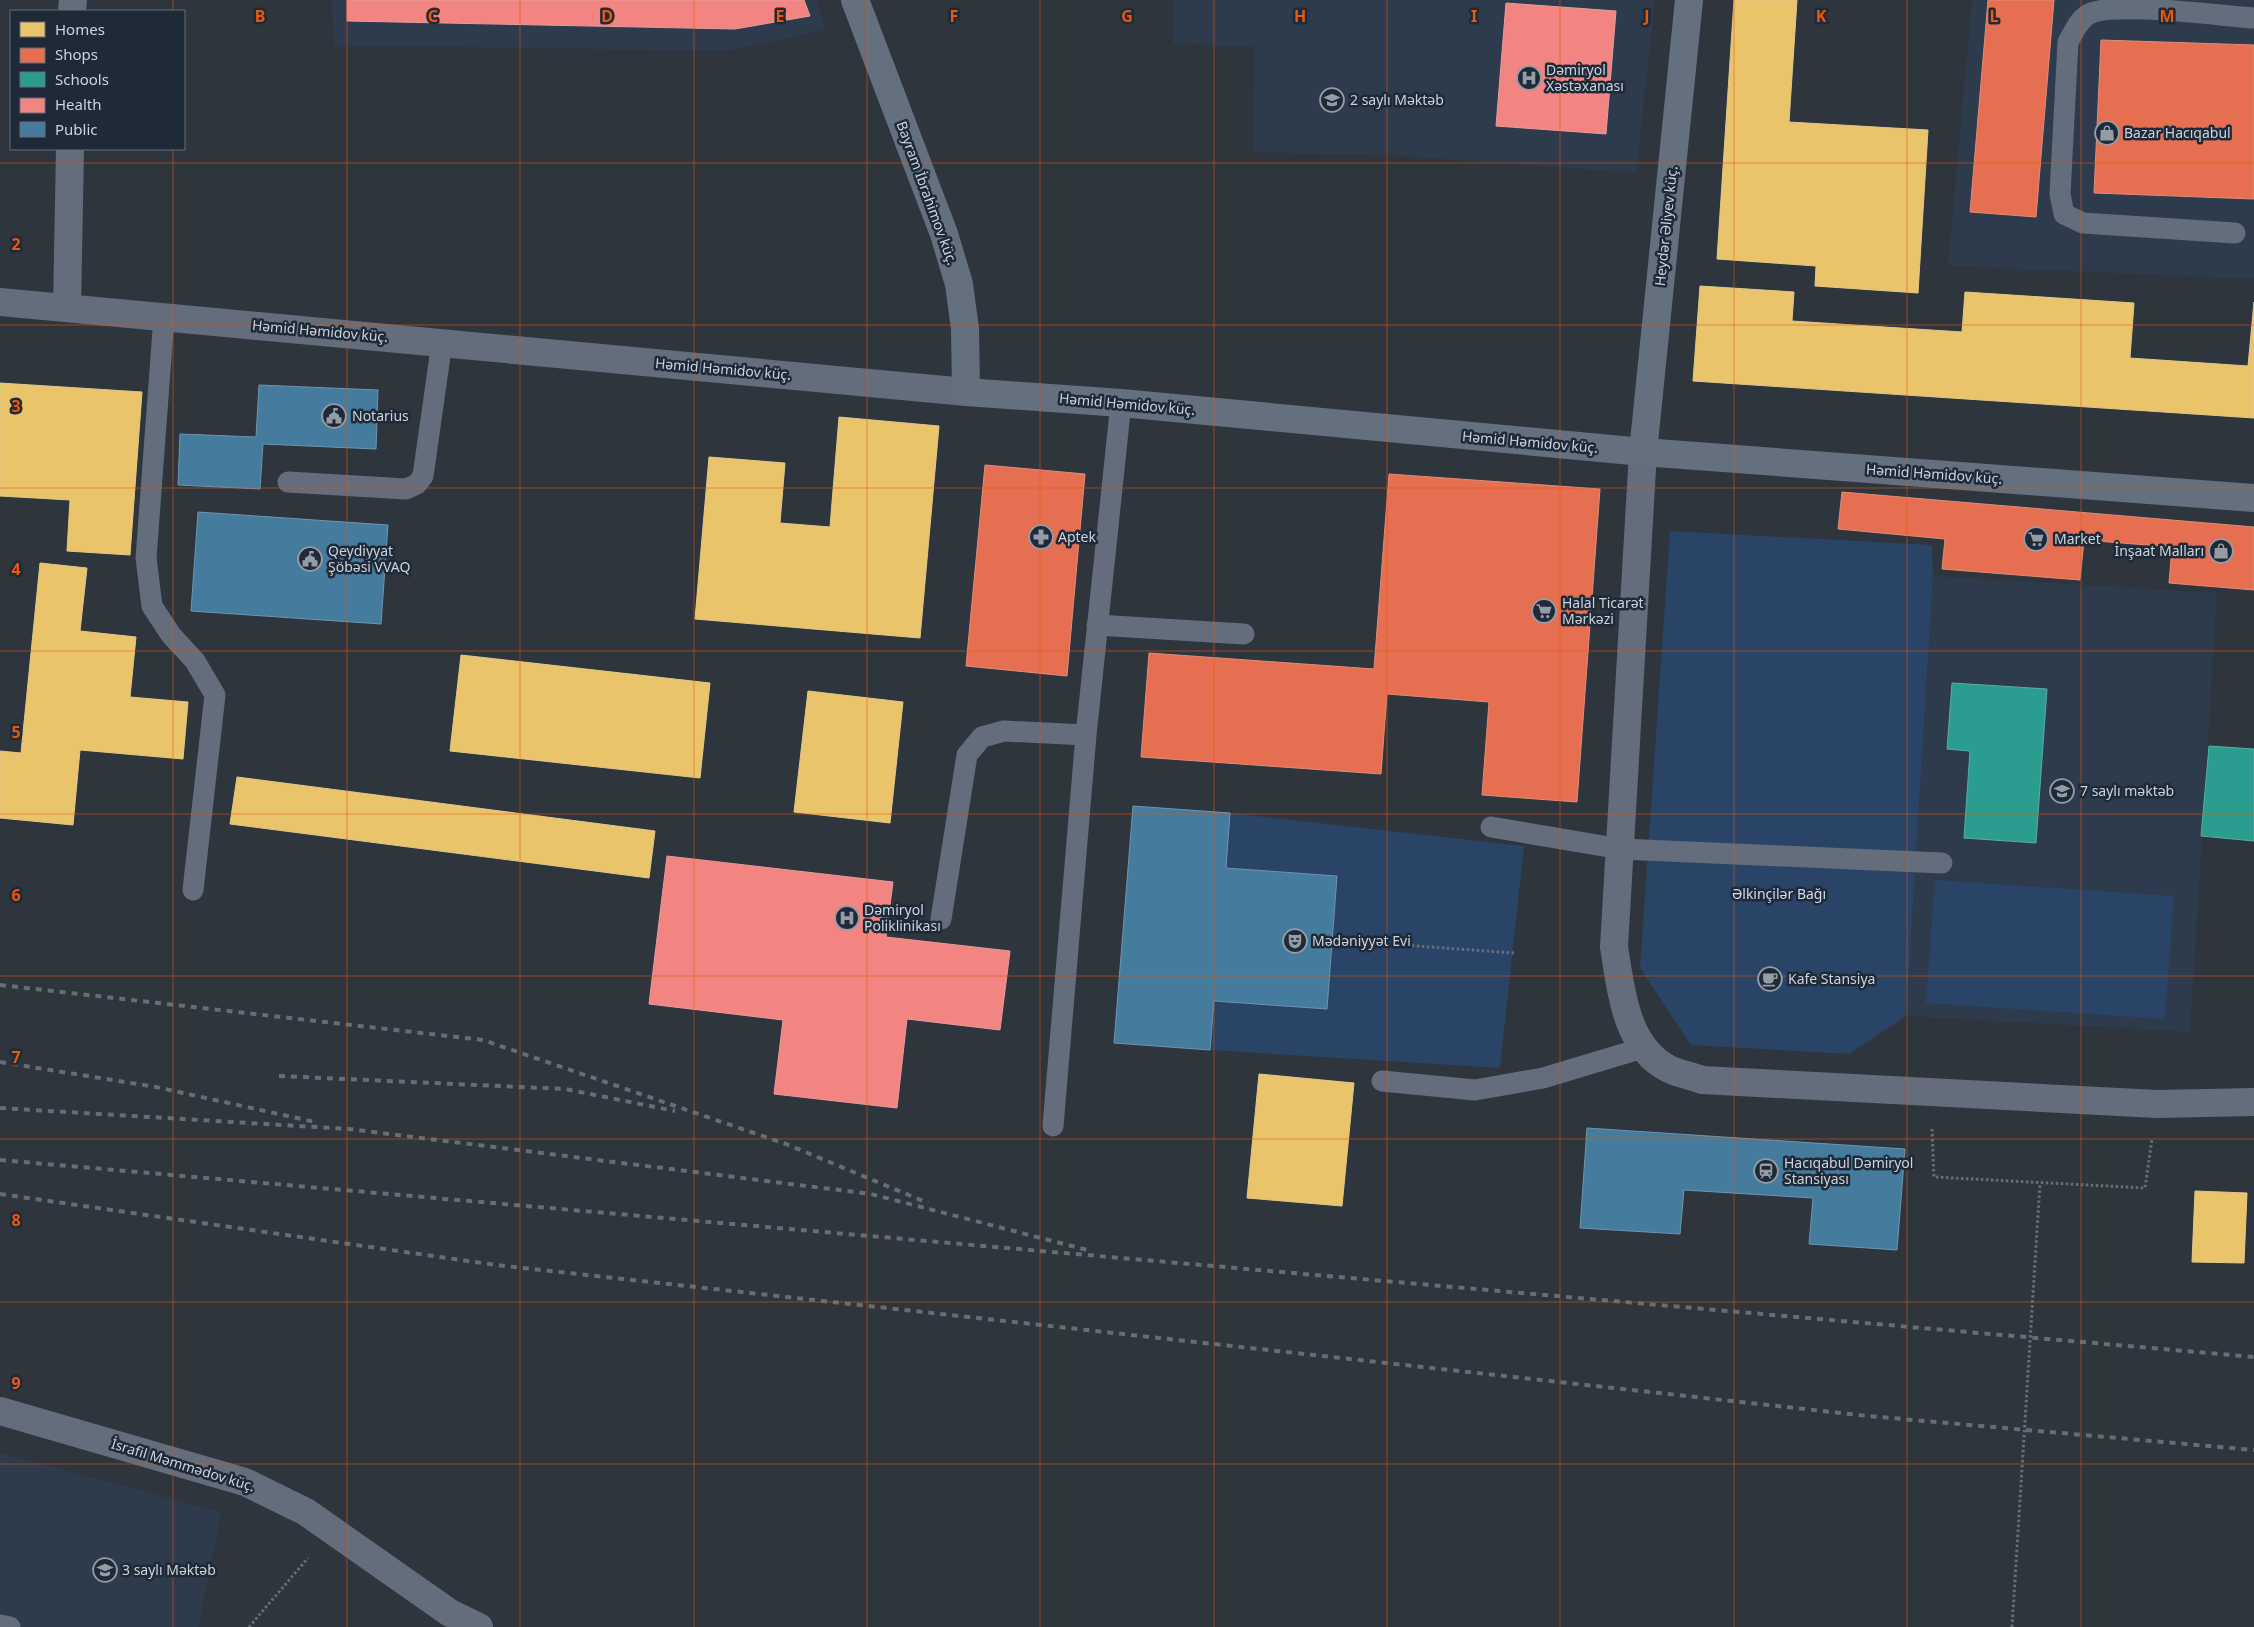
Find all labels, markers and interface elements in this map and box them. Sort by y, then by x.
text: B [255,5,265,27]
text: C [428,5,438,27]
text: D [601,5,613,27]
text: E [776,5,785,27]
text: F [950,5,958,27]
text: G [1121,5,1133,27]
text: H [1294,5,1306,27]
text: I [1471,5,1477,27]
text: J [1642,5,1650,27]
text: K [1816,5,1827,27]
text: L [1990,5,1999,27]
text: M [2159,5,2175,27]
legend [10,10,185,150]
text: Homes [55,19,105,39]
text: Shops [55,44,98,64]
place label: Dəmiryol Xəstəxanası [1546,60,1624,95]
hospital icon: Dəmiryol Xəstəxanası [1516,65,1542,91]
text: Schools [55,69,109,89]
school or university icon: 2 saylı Məktəb [1319,87,1345,113]
place label: 2 saylı Məktəb [1350,90,1444,109]
text: Health [55,94,102,114]
street label: Bayram İbrahimov küç. [893,118,962,267]
text: Public [55,119,98,139]
shop icon: Bazar Hacıqabul [2094,120,2120,146]
place label: Bazar Hacıqabul [2124,123,2231,142]
street label: Heydər Əliyev küç. [1650,165,1681,287]
text: 2 [11,233,21,255]
street label: Həmid Həmidov küç. [251,315,389,346]
street label: Həmid Həmidov küç. [654,353,792,384]
street label: Həmid Həmidov küç. [1058,388,1196,419]
text: 3 [11,395,21,417]
public building icon: Notarius [321,403,347,429]
place label: Notarius [352,406,409,425]
street label: Həmid Həmidov küç. [1461,426,1599,457]
street label: Həmid Həmidov küç. [1865,459,2003,488]
pharmacy icon: Aptek [1028,524,1054,550]
supermarket icon: Market [2023,526,2049,552]
place label: Aptek [1058,527,1097,546]
place label: Market [2054,529,2101,548]
shop icon: İnşaat Malları [2208,538,2234,564]
place label: Qeydiyyat Şöbəsi VVAQ [328,541,411,576]
place label: İnşaat Malları [2114,541,2204,560]
public building icon: Qeydiyyat Şöbəsi VVAQ [297,546,323,572]
text: 4 [11,558,21,580]
place label: Halal Ticarət Mərkəzi [1562,593,1644,628]
supermarket icon: Halal Ticarət Mərkəzi [1531,598,1557,624]
text: 5 [11,721,21,743]
school or university icon: 7 saylı məktəb [2049,778,2075,804]
place label: 7 saylı məktəb [2080,781,2174,800]
text: 6 [11,884,21,906]
park label: Əlkinçilər Bağı [1732,884,1826,903]
place label: Dəmiryol Poliklinikası [864,900,941,935]
hospital icon: Dəmiryol Poliklinikası [834,905,860,931]
theatre icon: Mədəniyyət Evi [1282,928,1308,954]
place label: Mədəniyyət Evi [1312,931,1411,950]
cafe icon: Kafe Stansiya [1757,966,1783,992]
place label: Kafe Stansiya [1788,969,1875,988]
text: 7 [11,1046,21,1068]
place label: Hacıqabul Dəmiryol Stansiyası [1784,1153,1913,1188]
station icon: Hacıqabul Dəmiryol Stansiyası [1753,1158,1779,1184]
text: 8 [11,1209,21,1231]
text: 9 [11,1372,21,1394]
street label: İsrafil Məmmədov küç. [109,1434,257,1495]
school or university icon: 3 saylı Məktəb [92,1557,118,1583]
place label: 3 saylı Məktəb [122,1560,216,1579]

